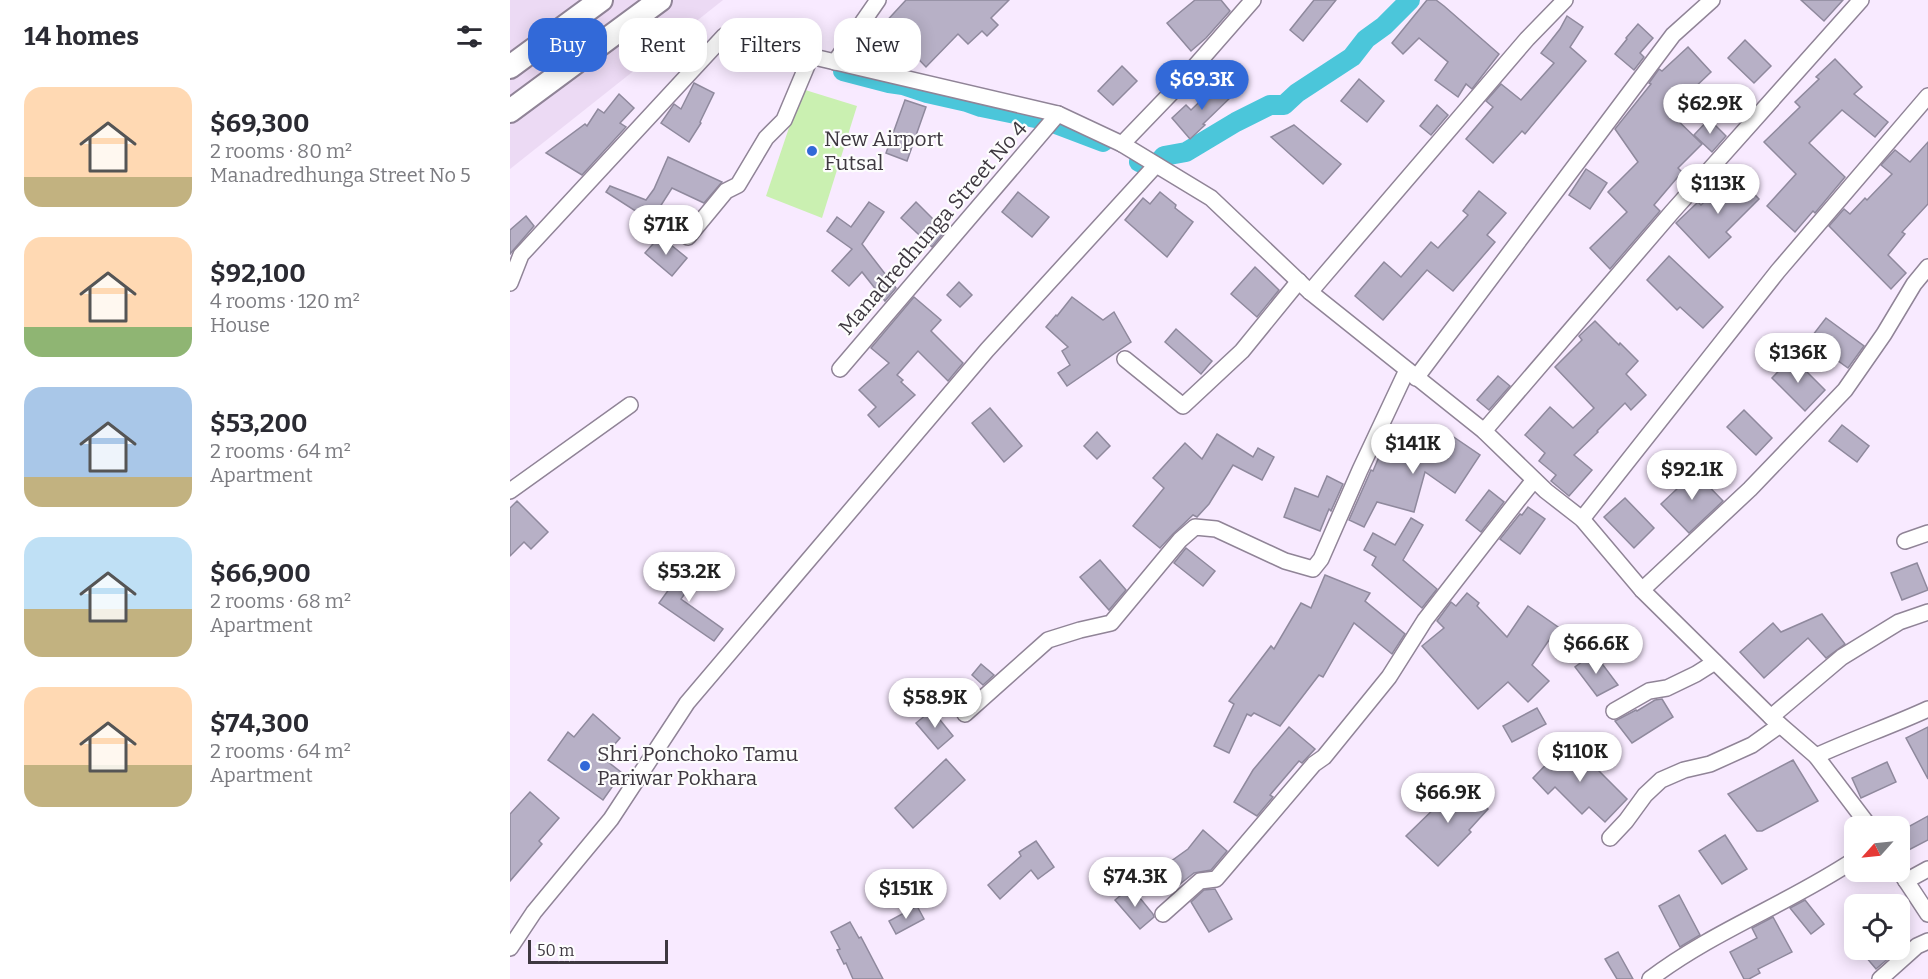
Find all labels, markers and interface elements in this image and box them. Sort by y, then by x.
chip: Buy [528,18,607,72]
chip: Rent [619,18,707,72]
chip: Filters [719,18,822,72]
chip: New [834,18,921,72]
icon: filters [453,20,486,53]
text: 14 homes [24,21,139,52]
pin: $69.3K [1153,60,1251,111]
text: $69.3K [1170,67,1234,91]
pin: $62.9K [1661,84,1759,135]
text: $62.9K [1677,91,1743,115]
text: $69,300 [210,108,309,139]
icon: home [72,111,144,183]
street label: Manadredhunga Street No 4 [833,116,1033,340]
place label: New Airport Futsal [824,126,944,176]
text: 2 rooms · 80 m² [210,139,352,163]
marker: New Airport Futsal [805,144,819,158]
text: Manadredhunga Street No 5 [210,163,471,187]
pin: $113K [1676,164,1760,215]
text: $113K [1691,171,1745,195]
pin: $71K [630,205,702,256]
text: $71K [643,212,689,236]
text: $92,100 [210,258,306,289]
icon: home [72,261,144,333]
text: 4 rooms · 120 m² [210,289,360,313]
text: House [210,313,270,337]
pin: $136K [1756,333,1840,384]
text: $136K [1769,340,1827,364]
text: $53,200 [210,408,307,439]
icon: home [72,411,144,483]
pin: $141K [1371,424,1455,475]
text: $141K [1385,431,1441,455]
text: 2 rooms · 64 m² [210,439,351,463]
pin: $92.1K [1643,450,1741,501]
text: $92.1K [1661,457,1723,481]
text: Apartment [210,463,313,487]
pin: $53.2K [640,552,738,603]
text: $66,900 [210,558,311,589]
text: $53.2K [657,559,721,583]
icon: home [72,561,144,633]
text: 2 rooms · 68 m² [210,589,351,613]
text: Apartment [210,613,313,637]
pin: $66.6K [1547,624,1645,675]
text: $66.6K [1563,631,1629,655]
pin: $58.9K [886,678,984,729]
text: $58.9K [903,685,967,709]
text: $74,300 [210,708,309,739]
icon: home [72,711,144,783]
pin: $110K [1538,732,1622,783]
text: 2 rooms · 64 m² [210,739,351,763]
text: $110K [1552,739,1608,763]
place label: Shri Ponchoko Tamu Pariwar Pokhara [597,741,798,791]
marker: Shri Ponchoko Tamu Pariwar Pokhara [578,759,592,773]
text: Apartment [210,763,313,787]
pin: $66.9K [1399,773,1497,824]
text: $66.9K [1415,780,1481,804]
north arrow [1844,816,1910,882]
map controls [1844,816,1910,960]
pin: $74.3K [1086,857,1184,908]
text: $74.3K [1103,864,1167,888]
pin: $151K [864,869,948,920]
text: $151K [879,876,933,900]
button: locate [1844,894,1910,960]
scale bar [528,937,668,964]
text: 50 m [537,941,574,960]

